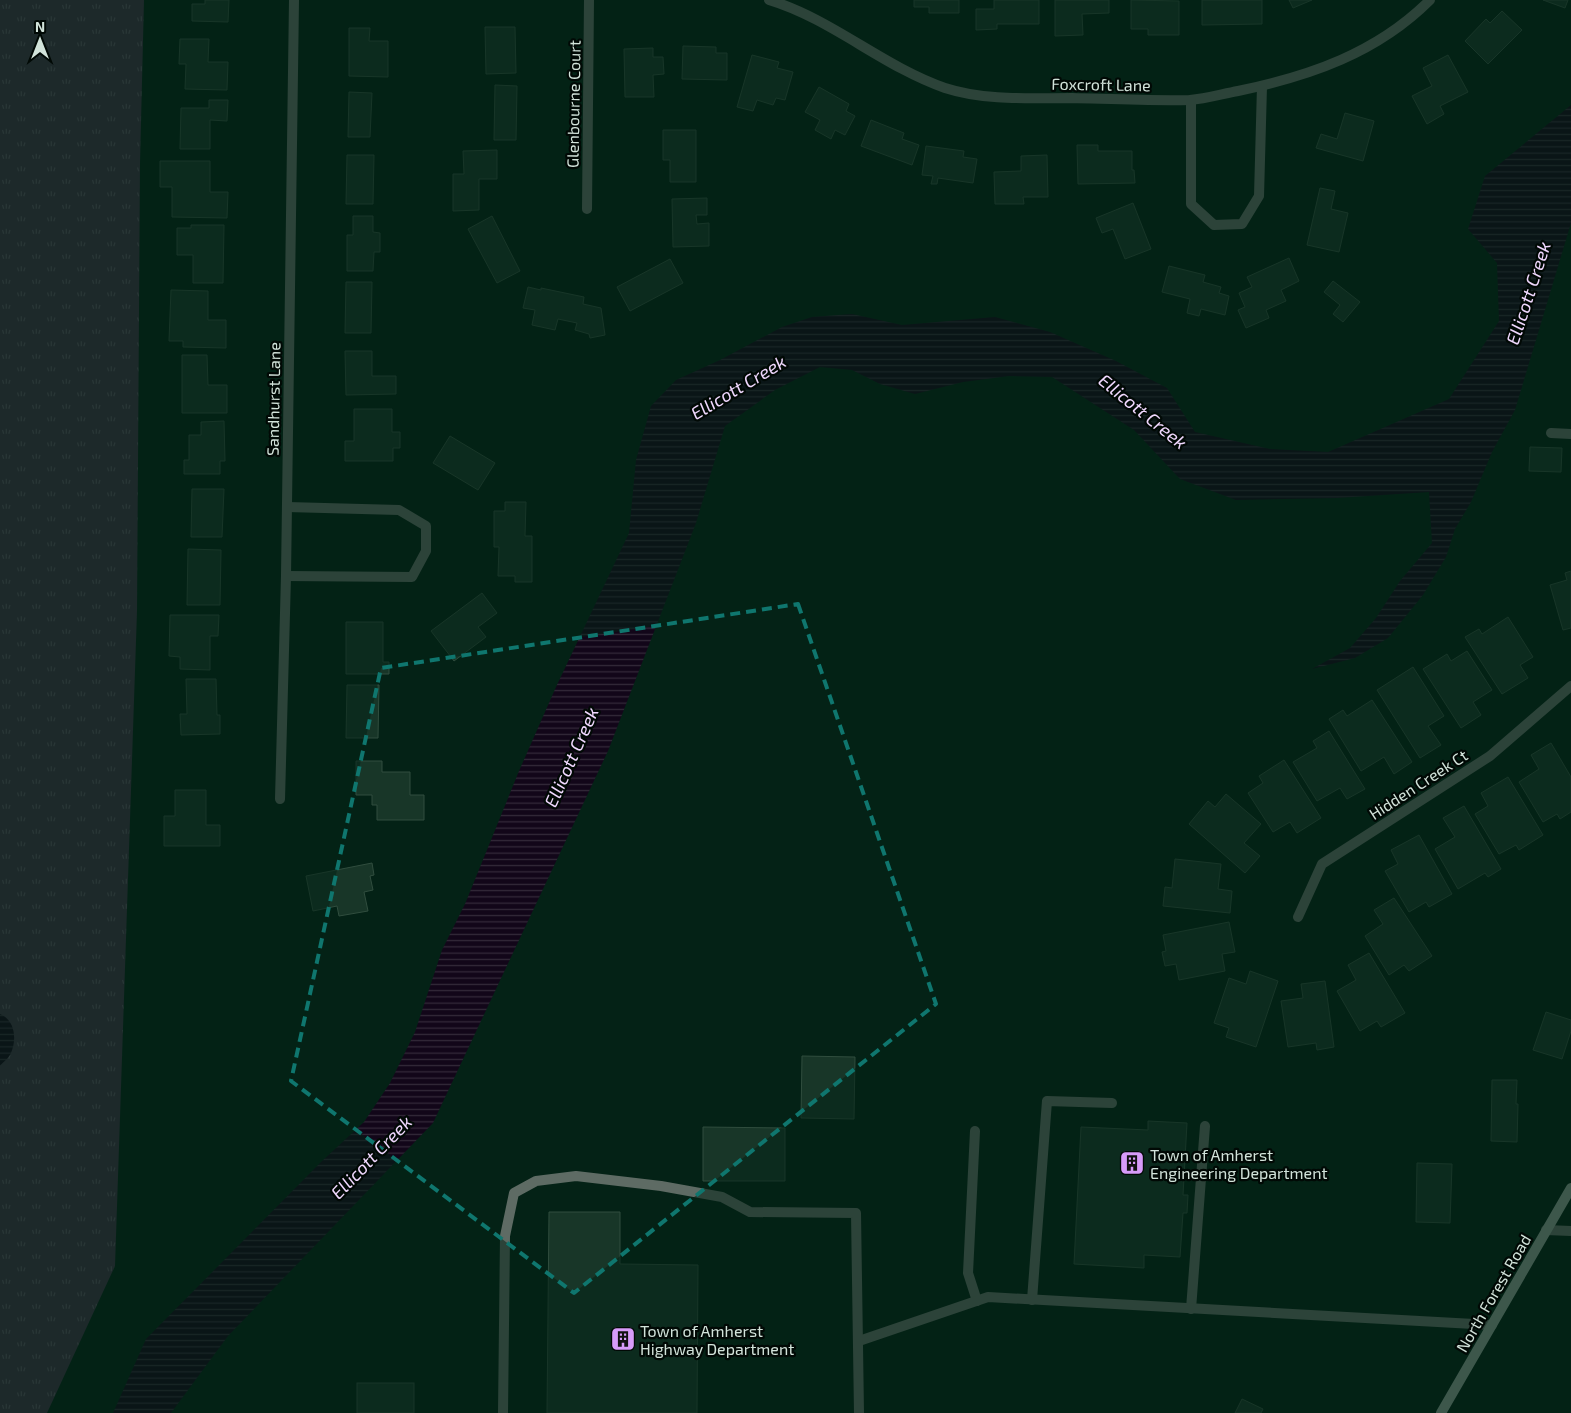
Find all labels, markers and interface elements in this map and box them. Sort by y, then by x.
north arrow [15,15,65,65]
text: N [35,18,45,35]
street label: Glenbourne Court [562,40,584,168]
street label: Foxcroft Lane [1051,74,1151,94]
water label: Ellicott Creek [1501,239,1555,347]
street label: Sandhurst Lane [263,342,283,456]
water label: Ellicott Creek [686,350,790,424]
water label: Ellicott Creek [1094,369,1192,453]
water label: Ellicott Creek [539,704,603,810]
street label: Hidden Creek Ct [1365,745,1471,823]
water label: Ellicott Creek [326,1111,416,1203]
place label: Town of Amherst Engineering Department [1150,1145,1328,1182]
building icon: Town of Amherst Engineering Department [1119,1150,1145,1176]
street label: North Forest Road [1452,1231,1534,1355]
place label: Town of Amherst Highway Department [640,1321,794,1358]
building icon: Town of Amherst Highway Department [610,1326,636,1352]

